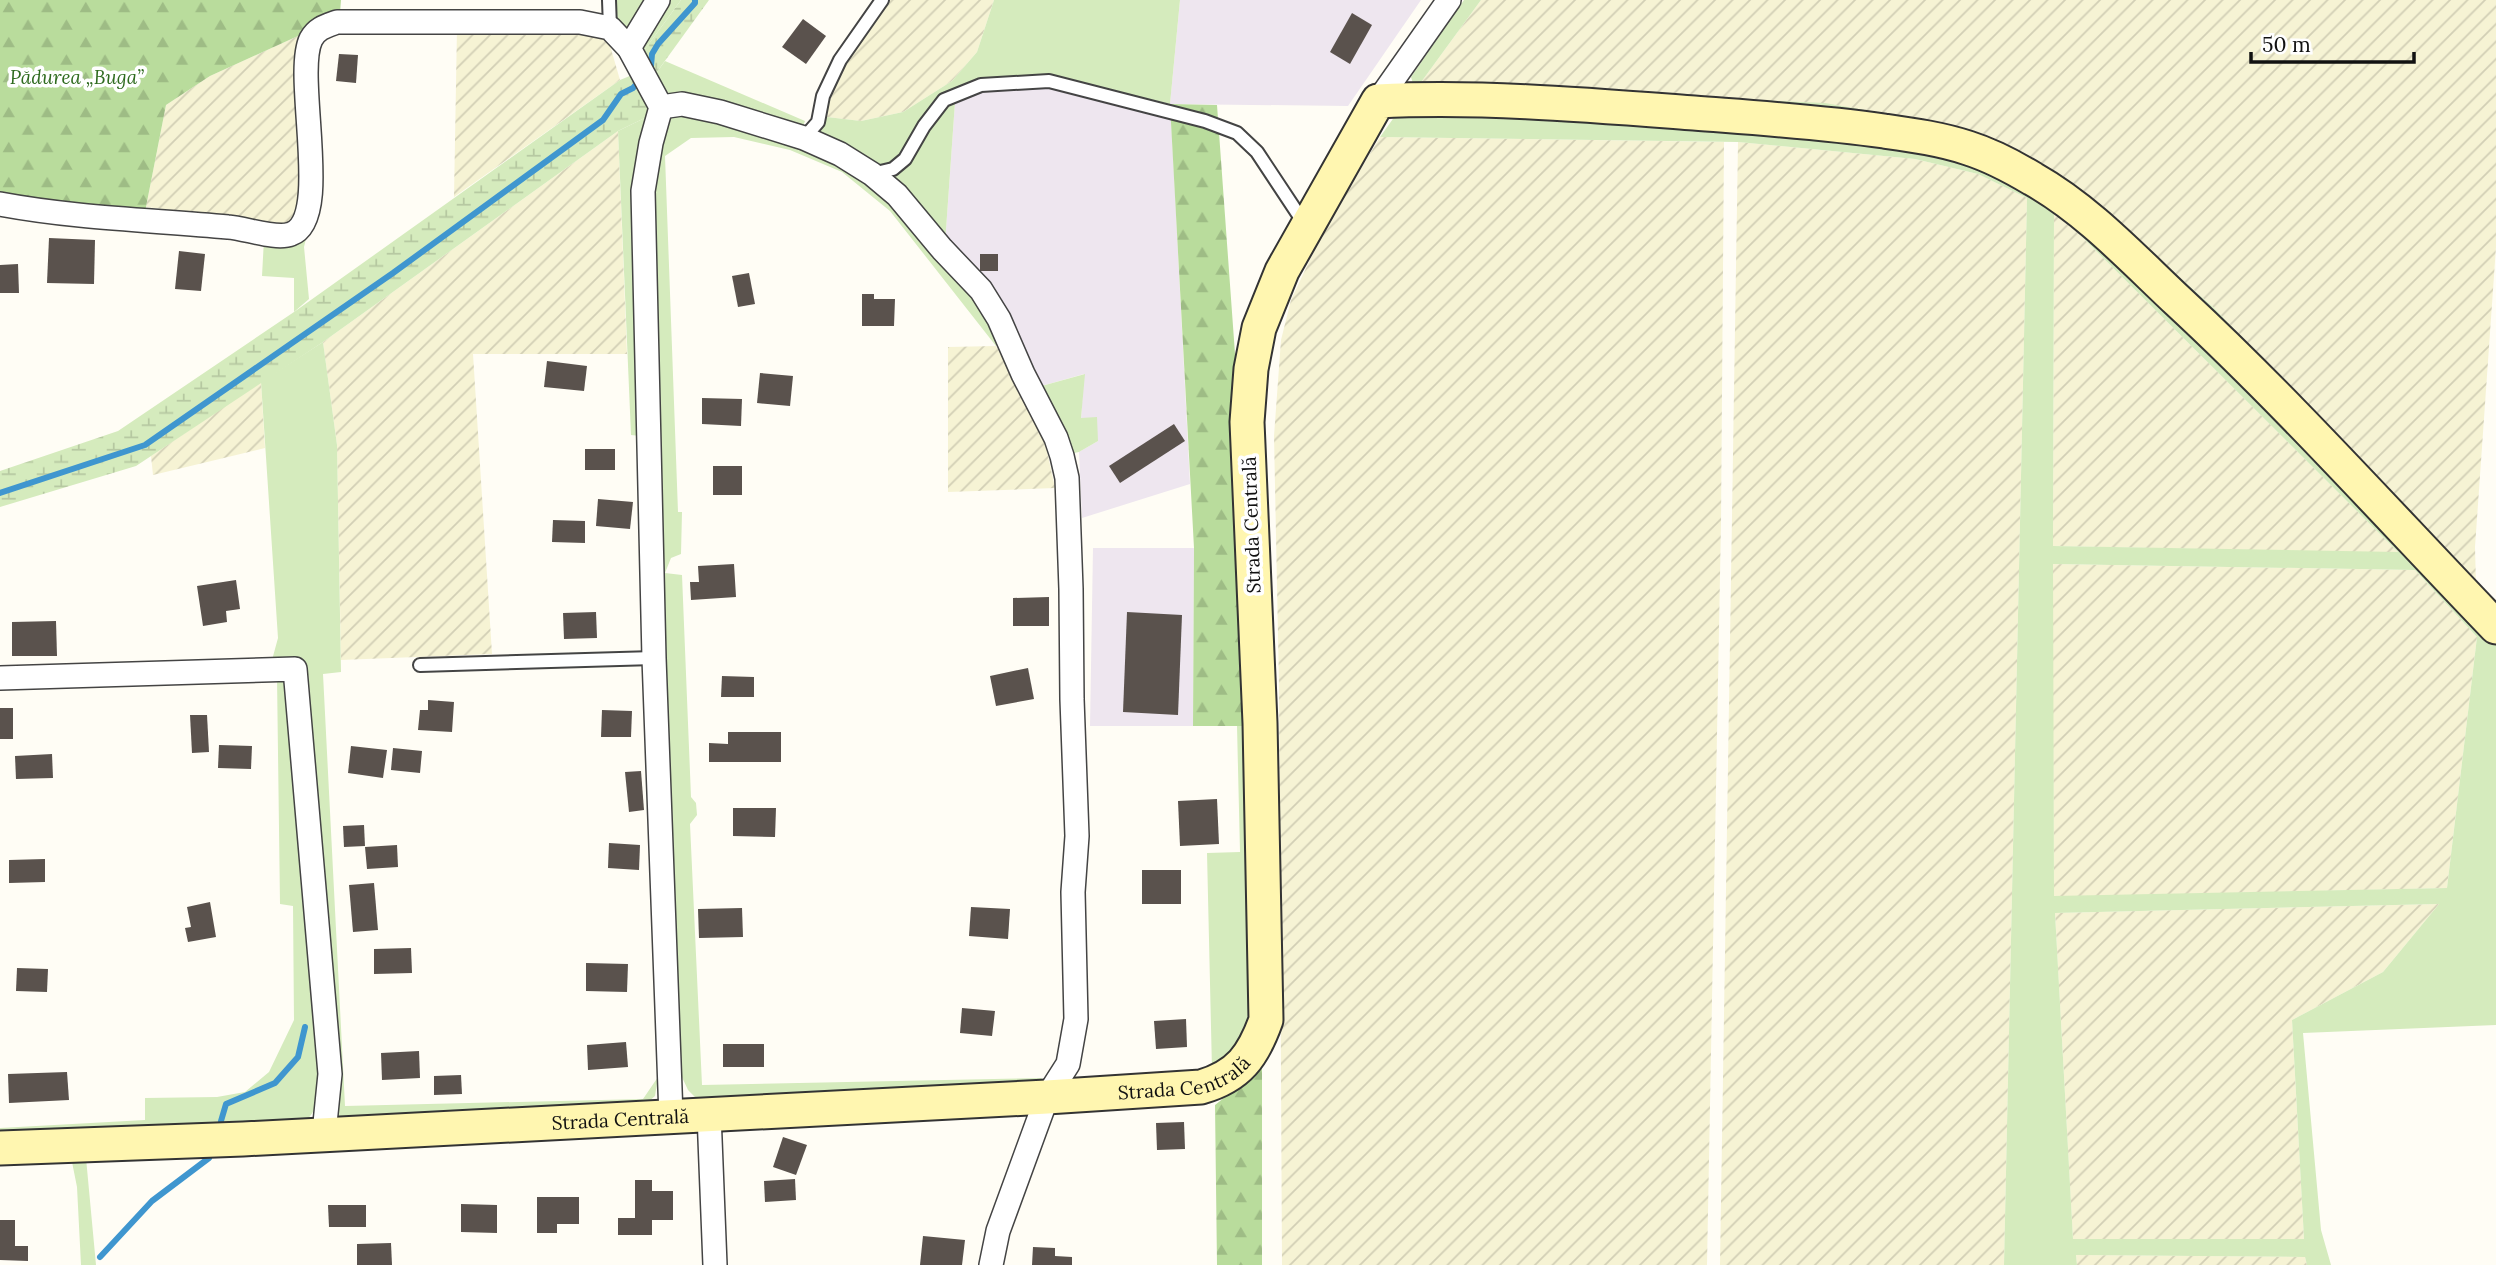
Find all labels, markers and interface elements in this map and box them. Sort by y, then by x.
scale bar [2251,21,2414,65]
text: 50 m [2262,31,2311,58]
park label: Pădurea „Buga” [10,65,144,89]
street label: Strada Centrală [1237,456,1265,594]
street label: Strada Centrală [1117,1051,1255,1104]
street label: Strada Centrală [551,1104,690,1135]

